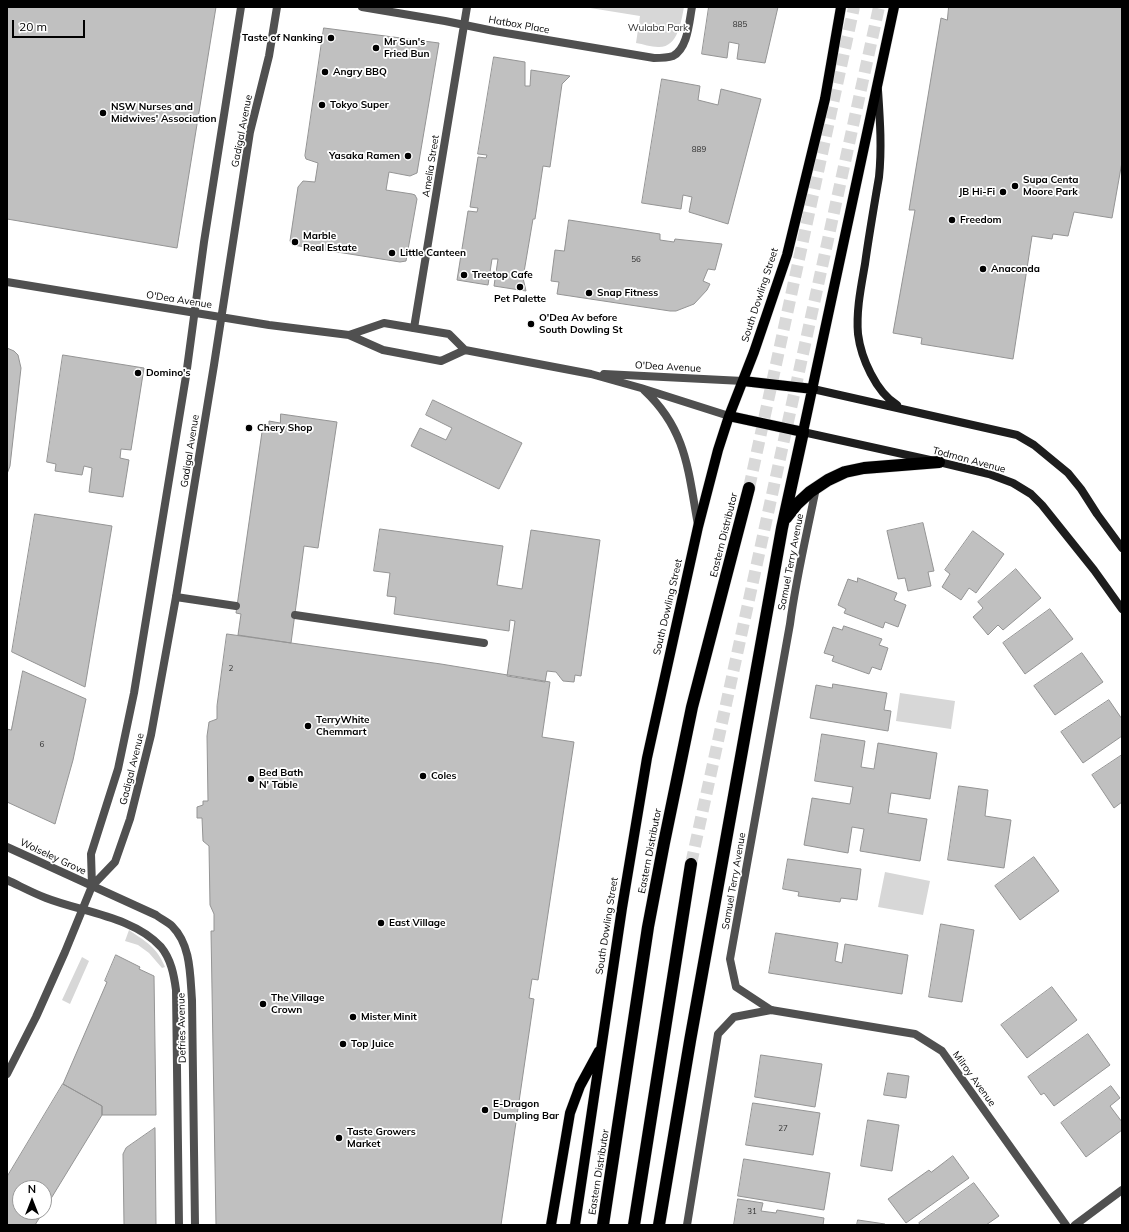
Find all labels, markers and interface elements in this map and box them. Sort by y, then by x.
scale bar [14,12,87,38]
street label: Hatbox Place [487,14,551,36]
text: 20 m [19,19,47,34]
house number: 885 [733,20,747,30]
park label: Wulaba Park [628,22,688,34]
place label: Taste of Nanking [242,32,323,44]
marker: Taste of Nanking [326,33,336,43]
place label: Mr Sun's Fried Bun [384,36,429,60]
marker: Mr Sun's Fried Bun [371,43,381,53]
place label: Angry BBQ [333,66,387,78]
marker: Angry BBQ [320,67,330,77]
street label: Gadigal Avenue [229,94,255,168]
place label: Tokyo Super [330,99,389,111]
marker: Tokyo Super [317,100,327,110]
place label: NSW Nurses and Midwives' Association [111,101,217,124]
marker: NSW Nurses and Midwives' Association [98,108,108,118]
street label: Amelia Street [420,134,442,198]
house number: 889 [692,145,706,155]
place label: Yasaka Ramen [329,150,400,162]
marker: Yasaka Ramen [403,151,413,161]
place label: Supa Centa Moore Park [1023,174,1079,198]
marker: Supa Centa Moore Park [1010,181,1020,191]
place label: JB Hi-Fi [959,186,995,198]
marker: JB Hi-Fi [998,187,1008,197]
place label: Freedom [960,214,1002,226]
marker: Freedom [947,215,957,225]
place label: Marble Real Estate [303,230,357,254]
marker: Marble Real Estate [290,237,300,247]
street label: South Dowling Street [739,246,781,344]
place label: Little Canteen [400,247,466,259]
marker: Little Canteen [387,248,397,258]
house number: 56 [631,255,641,265]
place label: Anaconda [991,263,1040,275]
marker: Anaconda [978,264,988,274]
place label: Treetop Cafe [472,269,533,281]
marker: Treetop Cafe [459,270,469,280]
marker: Pet Palette [515,282,525,292]
place label: Snap Fitness [597,287,658,299]
marker: Snap Fitness [584,288,594,298]
street label: O'Dea Avenue [145,289,213,311]
place label: Pet Palette [494,293,546,305]
place label: O'Dea Av before South Dowling St [539,312,623,336]
marker: O'Dea Av before South Dowling St [526,319,536,329]
street label: O'Dea Avenue [635,359,701,375]
place label: Domino's [146,367,191,379]
marker: Domino's [133,368,143,378]
street label: Gadigal Avenue [178,414,202,488]
place label: Chery Shop [257,422,312,434]
marker: Chery Shop [244,423,254,433]
street label: Todman Avenue [931,444,1007,476]
street label: Eastern Distributor [708,492,740,578]
street label: Samuel Terry Avenue [776,513,806,611]
street label: South Dowling Street [651,558,685,656]
house number: 2 [229,664,233,674]
place label: TerryWhite Chemmart [316,714,370,738]
marker: TerryWhite Chemmart [303,721,313,731]
street label: Gadigal Avenue [117,732,147,806]
house number: 6 [40,740,44,750]
place label: Bed Bath N' Table [259,767,303,790]
place label: Coles [431,770,457,782]
marker: Coles [418,771,428,781]
marker: Bed Bath N' Table [246,774,256,784]
street label: Eastern Distributor [636,807,664,895]
street label: Samuel Terry Avenue [720,832,748,930]
street label: Wolseley Grove [18,836,88,878]
street label: South Dowling Street [593,876,621,976]
place label: East Village [389,917,446,929]
marker: East Village [376,918,386,928]
place label: The Village Crown [271,992,324,1016]
street label: Defries Avenue [175,993,189,1063]
marker: The Village Crown [258,999,268,1009]
place label: Mister Minit [361,1011,417,1023]
marker: Mister Minit [348,1012,358,1022]
place label: Top Juice [351,1038,394,1050]
marker: Top Juice [338,1039,348,1049]
street label: Milroy Avenue [950,1049,998,1109]
place label: E-Dragon Dumpling Bar [493,1098,559,1122]
marker: E-Dragon Dumpling Bar [480,1105,490,1115]
house number: 27 [778,1124,788,1134]
place label: Taste Growers Market [347,1126,416,1150]
street label: Eastern Distributor [586,1128,612,1216]
marker: Taste Growers Market [334,1133,344,1143]
north arrow [12,1180,52,1220]
text: N [28,1182,36,1196]
house number: 31 [747,1207,757,1217]

